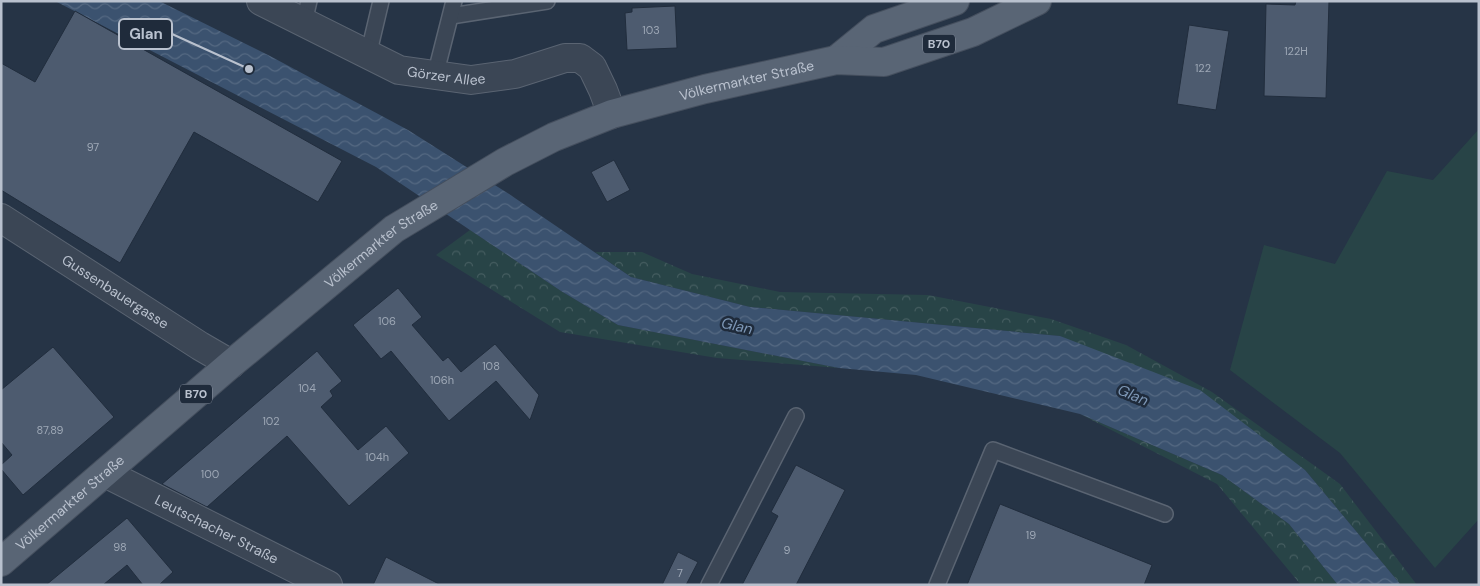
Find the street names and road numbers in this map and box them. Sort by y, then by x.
road number: B70 [923,34,955,54]
street label: Völkermarkter Straße [677,56,816,105]
street label: Görzer Allee [406,62,487,89]
street label: Völkermarkter Straße [321,196,441,292]
street label: Gussenbauergasse [59,251,172,333]
road number: B70 [180,384,212,404]
street label: Völkermarkter Straße [12,451,128,554]
street label: Leutschacher Straße [152,491,281,568]

